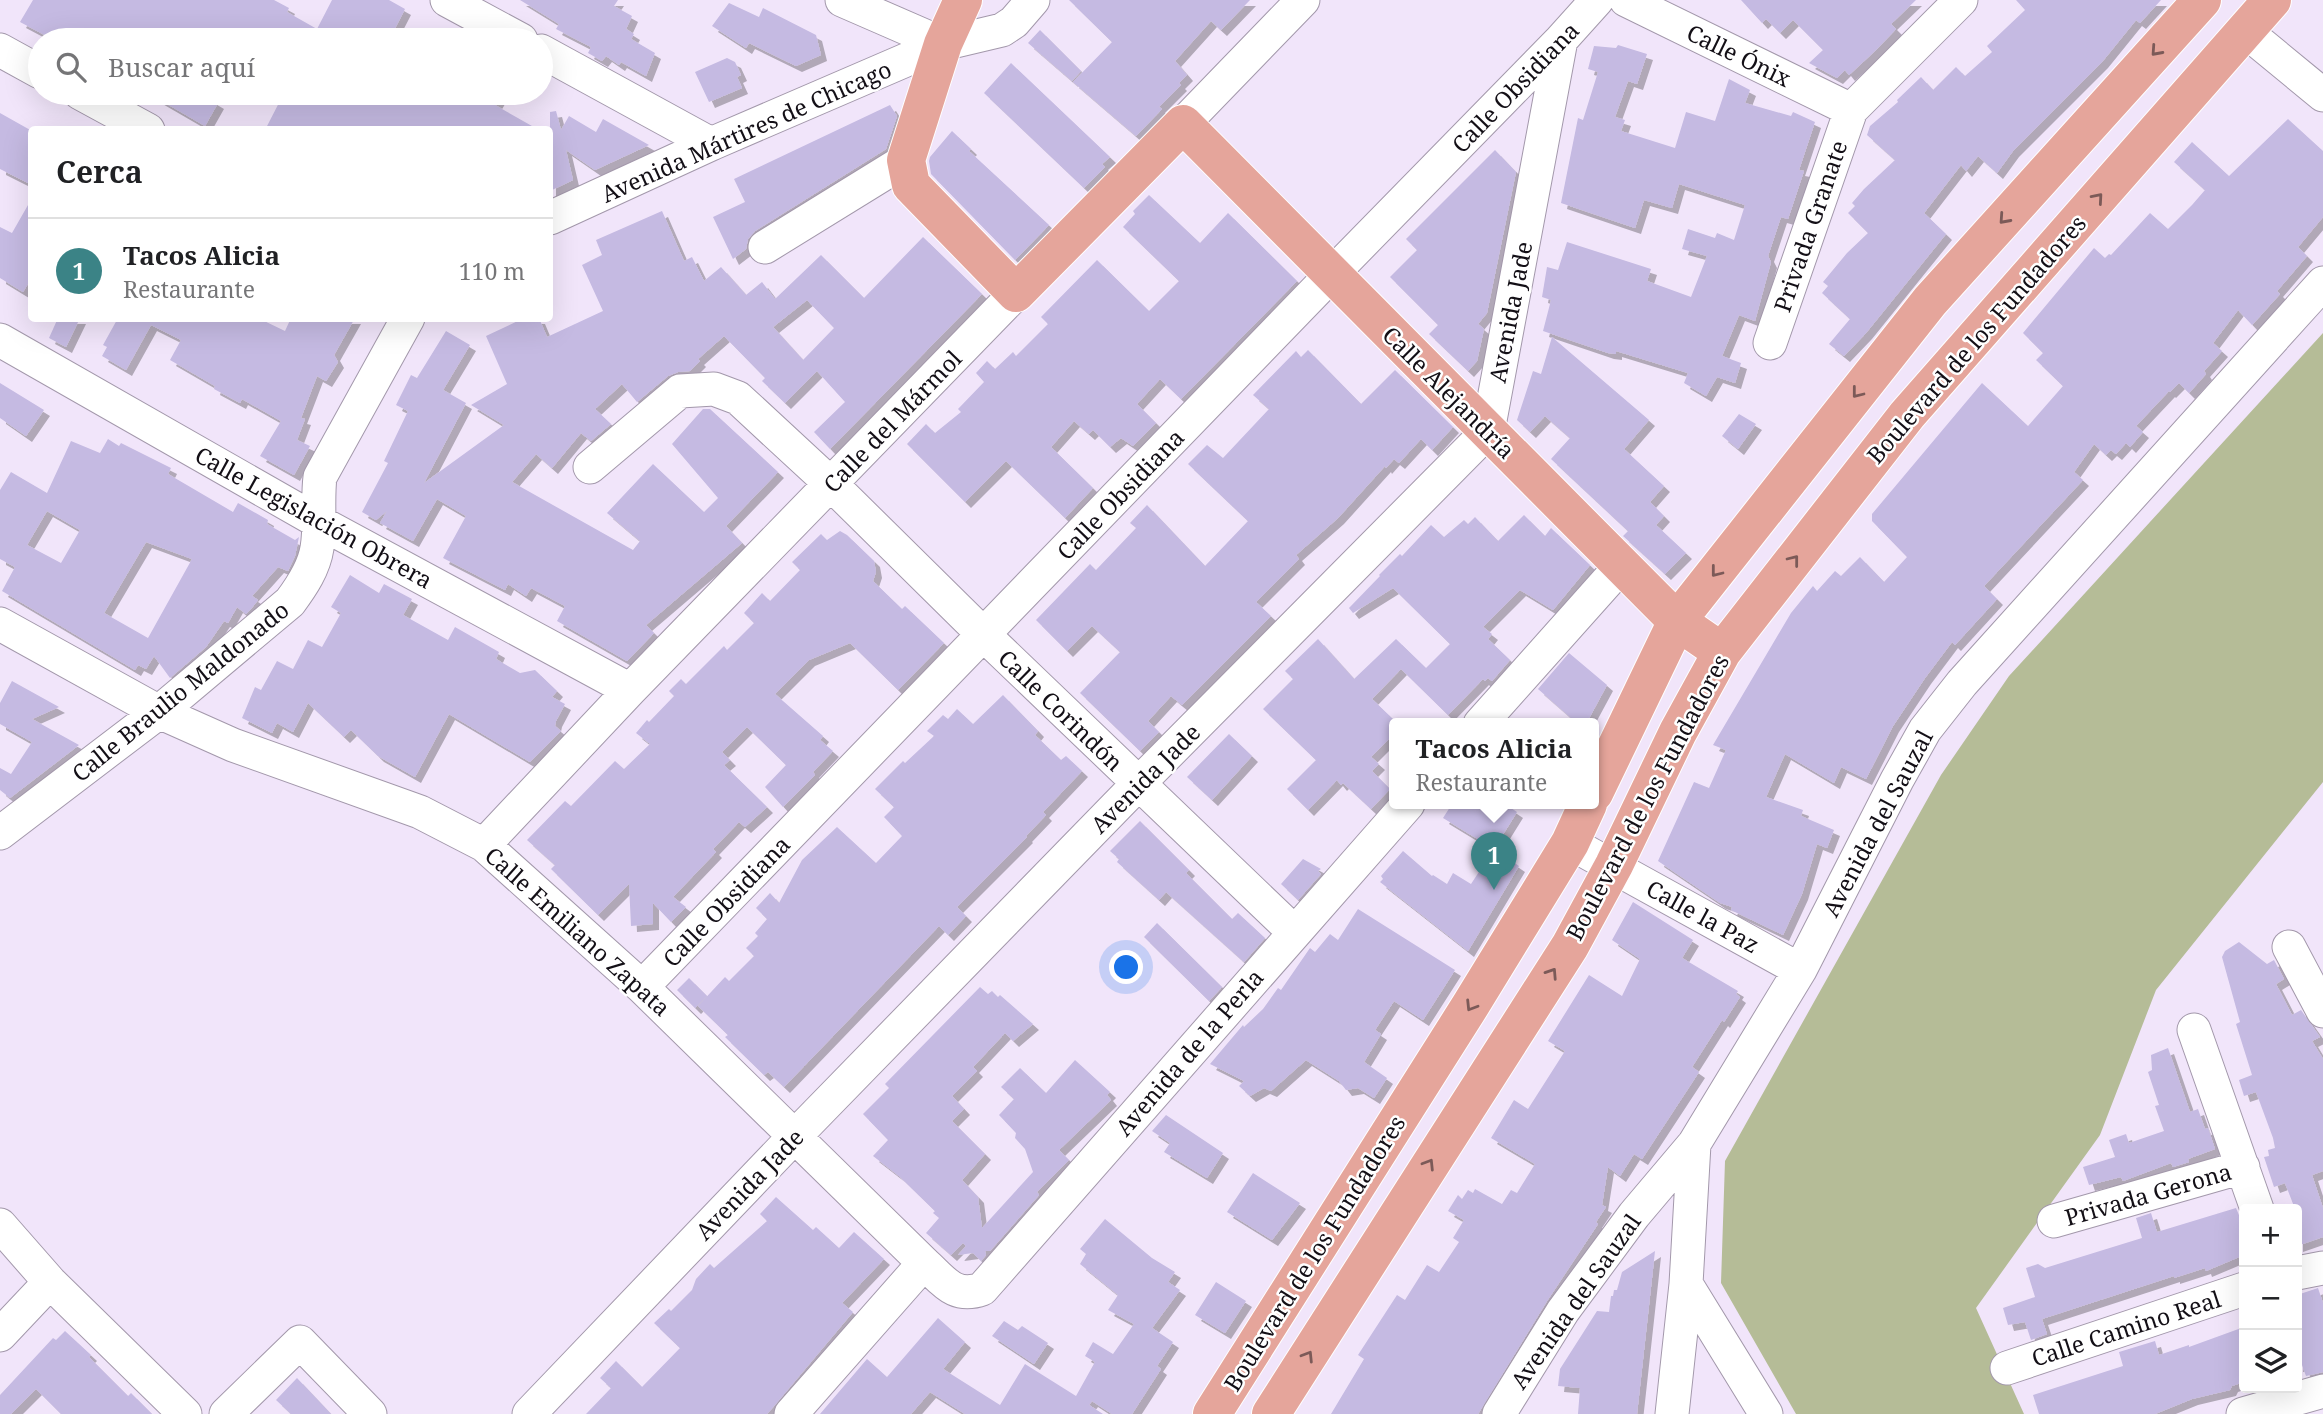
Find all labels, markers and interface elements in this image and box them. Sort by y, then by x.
street label: Calle Obsidiana [1444,14,1586,160]
street label: Calle Ónix [1682,16,1797,94]
search box [28,28,553,105]
one-way arrow [2152,43,2165,56]
icon: search [52,48,90,86]
text: Buscar aquí [108,49,255,85]
street label: Avenida Mártires de Chicago [596,52,896,210]
street label: Privada Granate [1766,136,1854,316]
text: Cerca [56,151,143,192]
one-way arrow [2089,193,2102,206]
street label: Boulevard de los Fundadores [1859,208,2093,470]
one-way arrow [1999,211,2012,224]
text: Tacos Alicia [123,237,280,273]
street label: Avenida Jade [1481,239,1539,385]
text: 1 [73,255,86,287]
text: 110 m [459,255,525,287]
text: Restaurante [123,273,255,305]
street label: Calle Alejandría [1376,319,1522,465]
street label: Calle del Mármol [816,343,968,499]
one-way arrow [1853,385,1865,398]
street label: Calle Obsidiana [1049,421,1191,567]
street label: Calle Legislación Obrera [190,438,438,596]
one-way arrow [1785,555,1798,567]
one-way arrow [1712,563,1724,576]
street label: Calle Braulio Maldonado [65,593,295,789]
street label: Calle Corindón [992,642,1131,778]
street label: Boulevard de los Fundadores [1558,648,1736,946]
street label: Avenida Jade [1083,716,1207,840]
popup [1389,718,1599,809]
street label: Avenida del Sauzal [1814,724,1940,922]
text: Tacos Alicia [1415,730,1573,766]
text: Restaurante [1415,766,1547,798]
street label: Calle Obsidiana [655,828,797,974]
pin: 1 [1471,832,1517,890]
street label: Calle Emiliano Zapata [478,839,678,1023]
street label: Calle la Paz [1641,872,1765,960]
your location [1109,950,1143,984]
street label: Avenida de la Perla [1108,962,1270,1142]
one-way arrow [1544,967,1557,980]
one-way arrow [1466,998,1479,1011]
street label: Boulevard de los Fundadores [1216,1109,1412,1397]
street label: Avenida Jade [688,1121,810,1247]
street label: Privada Gerona [2061,1155,2235,1233]
one-way arrow [1420,1158,1433,1171]
map controls [2239,1204,2302,1393]
button: + [2239,1204,2302,1267]
street label: Avenida del Sauzal [1502,1207,1648,1395]
button: − [2239,1267,2302,1330]
street label: Calle Camino Real [2027,1282,2225,1374]
button: layers [2239,1330,2302,1393]
one-way arrow [1299,1351,1312,1364]

